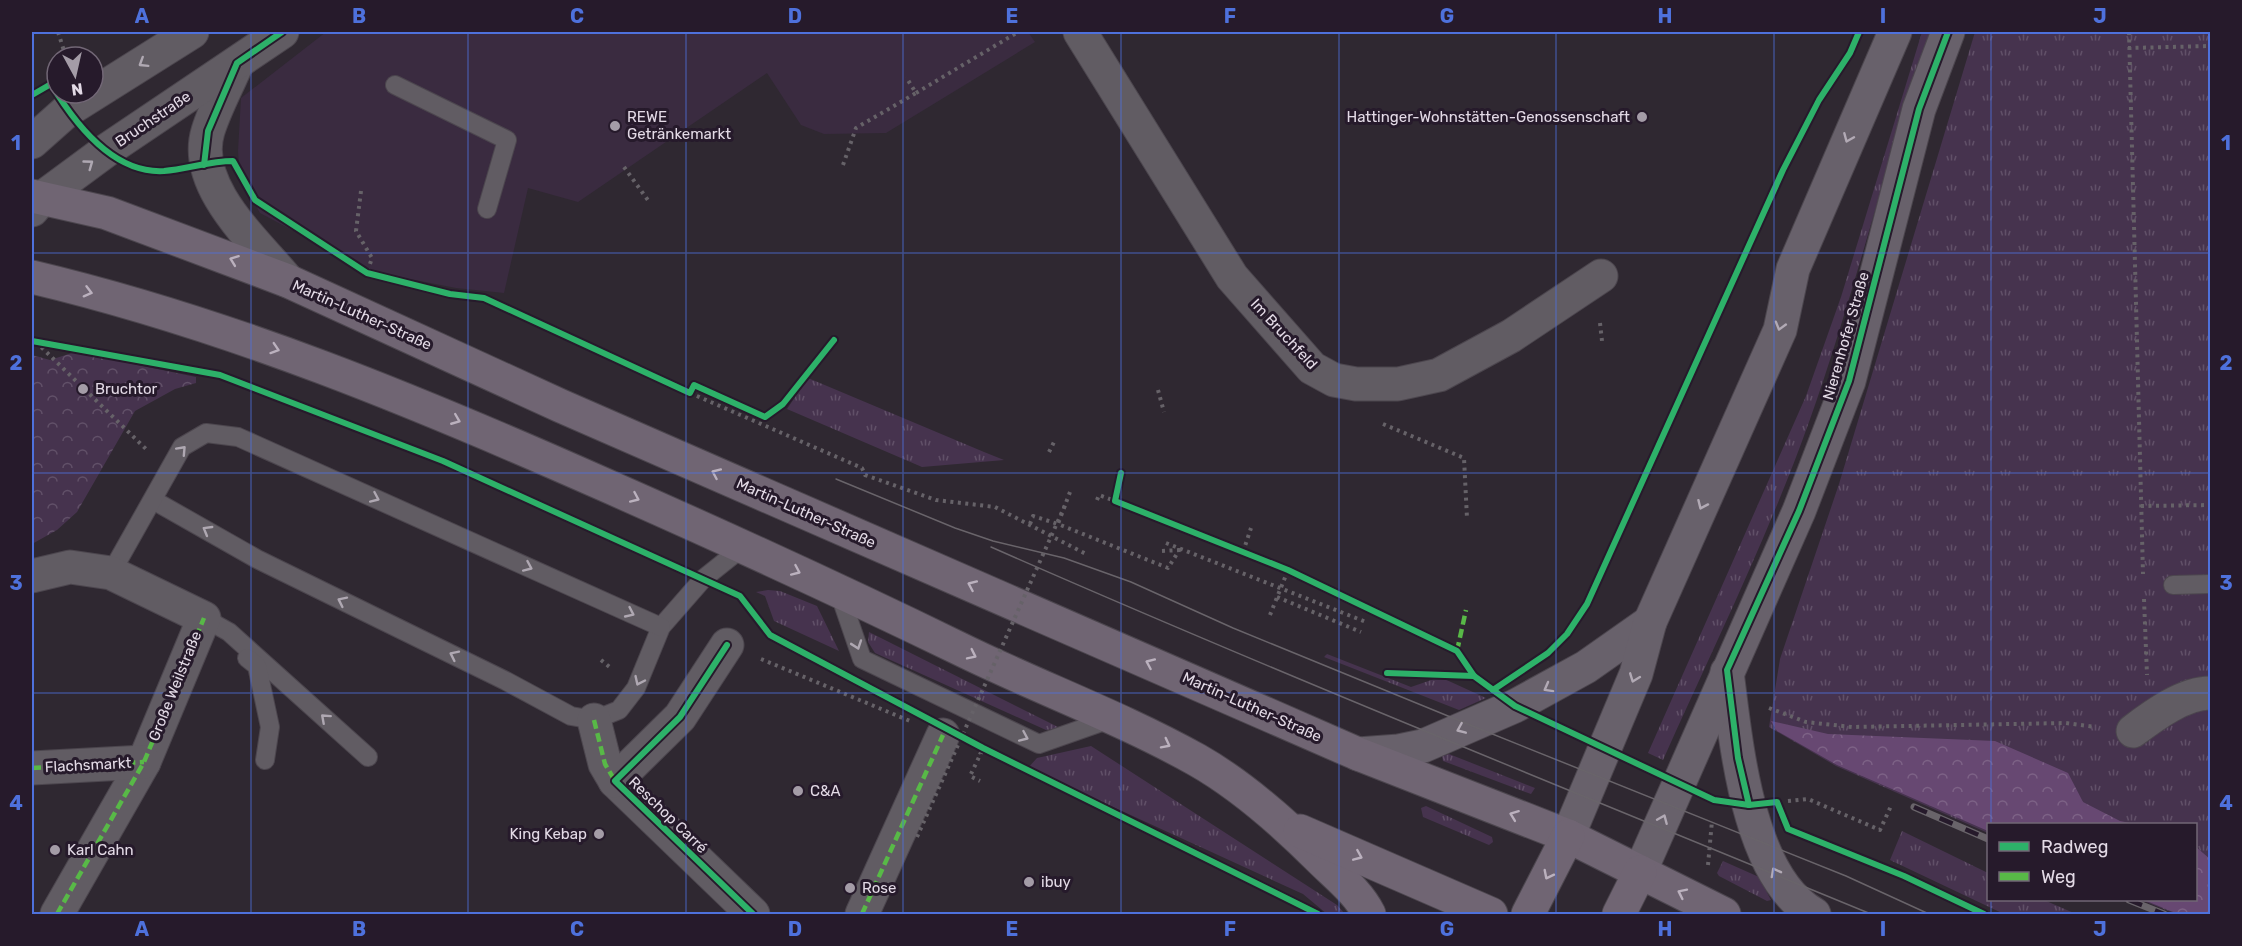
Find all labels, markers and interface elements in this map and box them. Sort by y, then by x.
text: A [135,4,150,28]
text: B [352,4,366,28]
text: C [570,4,584,28]
text: D [788,4,802,28]
text: E [1006,4,1018,28]
text: F [1224,4,1236,28]
text: G [1440,4,1454,28]
text: H [1658,4,1672,28]
text: I [1880,4,1886,28]
text: J [2093,4,2107,28]
north arrow [45,45,105,105]
one-way arrow [139,55,149,67]
text: N [70,79,84,100]
street label: Bruchstraße [112,87,194,151]
place label: REWE Getränkemarkt [627,108,731,143]
place label: Hattinger-Wohnstätten-Genossenschaft [1346,108,1630,126]
marker: Hattinger-Wohnstätten-Genossenschaft [1635,110,1649,124]
marker: REWE Getränkemarkt [608,119,622,133]
text: 1 [11,131,21,155]
text: 1 [2221,131,2231,155]
one-way arrow [1843,132,1855,143]
one-way arrow [82,160,93,171]
one-way arrow [229,255,239,268]
street label: Nierenhofer Straße [1819,270,1873,402]
street label: Martin-Luther-Straße [290,276,434,354]
one-way arrow [82,285,93,297]
street label: Im Bruchfeld [1247,295,1321,373]
one-way arrow [1775,320,1787,331]
one-way arrow [269,341,280,354]
text: 2 [10,351,23,375]
text: 2 [2220,351,2233,375]
place label: Bruchtor [95,380,158,398]
marker: Bruchtor [76,382,90,396]
one-way arrow [450,413,461,425]
one-way arrow [175,446,186,457]
one-way arrow [711,469,722,481]
street label: Martin-Luther-Straße [734,474,878,552]
one-way arrow [368,491,379,503]
one-way arrow [628,491,639,503]
one-way arrow [1698,498,1710,509]
one-way arrow [202,526,213,537]
one-way arrow [522,560,533,572]
one-way arrow [790,564,801,576]
text: 3 [9,571,23,595]
text: 3 [2219,571,2233,595]
one-way arrow [967,580,978,592]
one-way arrow [337,597,348,608]
one-way arrow [623,605,634,617]
street label: Große Weilstraße [145,628,205,744]
one-way arrow [850,639,862,650]
one-way arrow [966,648,977,660]
one-way arrow [449,651,460,663]
one-way arrow [1146,658,1157,670]
street label: Martin-Luther-Straße [1180,668,1324,746]
one-way arrow [1628,673,1641,683]
one-way arrow [634,675,646,686]
one-way arrow [1544,681,1554,692]
one-way arrow [321,714,332,725]
one-way arrow [1457,722,1468,734]
one-way arrow [1018,730,1029,742]
one-way arrow [1159,737,1170,749]
street label: Flachsmarkt [44,754,132,776]
street label: Reschop Carré [625,773,711,857]
place label: C&A [810,782,840,800]
marker: C&A [791,784,805,798]
text: 4 [9,791,23,815]
text: 4 [2219,791,2233,815]
one-way arrow [1509,810,1520,822]
one-way arrow [1656,814,1668,825]
legend [1987,823,2197,901]
place label: King Kebap [510,825,587,843]
marker: King Kebap [592,827,606,841]
text: Radweg [2041,836,2108,858]
place label: Karl Cahn [67,841,134,859]
marker: Karl Cahn [48,843,62,857]
one-way arrow [1352,848,1363,860]
text: Weg [2041,866,2076,888]
one-way arrow [1771,868,1782,878]
one-way arrow [1544,869,1556,880]
place label: ibuy [1041,873,1071,891]
marker: ibuy [1022,875,1036,889]
place label: Rose [862,879,896,897]
marker: Rose [843,881,857,895]
one-way arrow [1678,889,1688,900]
text: A [135,917,150,941]
text: B [352,917,366,941]
text: C [570,917,584,941]
text: D [788,917,802,941]
text: E [1006,917,1018,941]
text: F [1224,917,1236,941]
text: G [1440,917,1454,941]
text: H [1658,917,1672,941]
text: I [1880,917,1886,941]
text: J [2093,917,2107,941]

